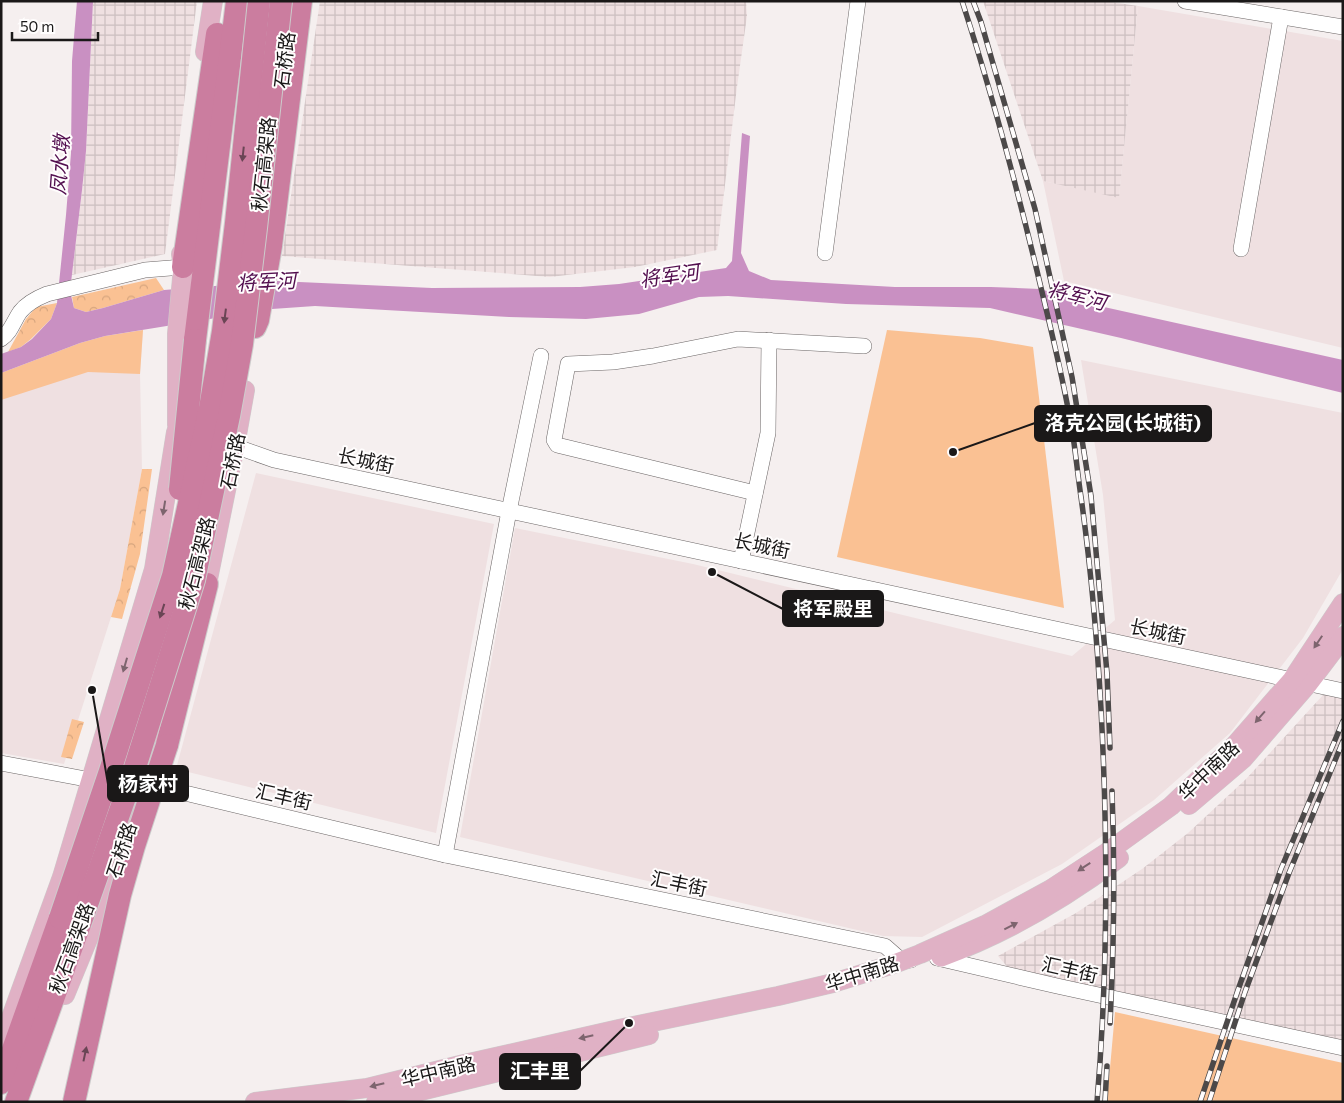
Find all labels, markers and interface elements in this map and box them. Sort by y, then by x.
scale bar [12,10,99,42]
text: 50 m [20,17,54,35]
street label: 石桥路 [269,30,299,90]
street label: 秋石高架路 [247,116,279,212]
water label: 凤水墩 [45,131,73,196]
one-way arrow [239,146,247,162]
water label: 将军河 [638,258,704,291]
water label: 将军河 [235,267,301,295]
water label: 将军河 [1045,276,1113,315]
one-way arrow [220,308,228,324]
callout: 洛克公园(长城街) [1035,406,1211,441]
text: 洛克公园(长城街) [1045,410,1201,434]
street label: 石桥路 [215,431,249,491]
street label: 长城街 [336,443,396,477]
one-way arrow [159,500,167,516]
street label: 秋石高架路 [173,514,219,612]
street label: 长城街 [732,528,792,562]
callout: 将军殿里 [783,591,883,626]
text: 将军殿里 [793,596,873,620]
one-way arrow [157,604,165,619]
street label: 长城街 [1128,614,1188,648]
one-way arrow [1313,635,1323,649]
one-way arrow [121,658,129,673]
one-way arrow [1254,710,1265,723]
street label: 华中南路 [1173,735,1243,805]
callout: 杨家村 [108,766,188,801]
text: 杨家村 [118,771,178,795]
street label: 汇丰街 [254,778,314,814]
street label: 石桥路 [101,819,141,881]
one-way arrow [1077,863,1090,872]
street label: 汇丰街 [649,866,709,900]
street label: 秋石高架路 [44,899,98,997]
one-way arrow [1004,922,1019,930]
street label: 华中南路 [822,951,902,995]
street label: 汇丰街 [1040,951,1100,987]
one-way arrow [578,1033,594,1041]
one-way arrow [81,1047,89,1062]
street label: 华中南路 [398,1051,478,1091]
callout: 汇丰里 [500,1054,580,1089]
text: 汇丰里 [510,1058,570,1082]
one-way arrow [369,1081,384,1089]

